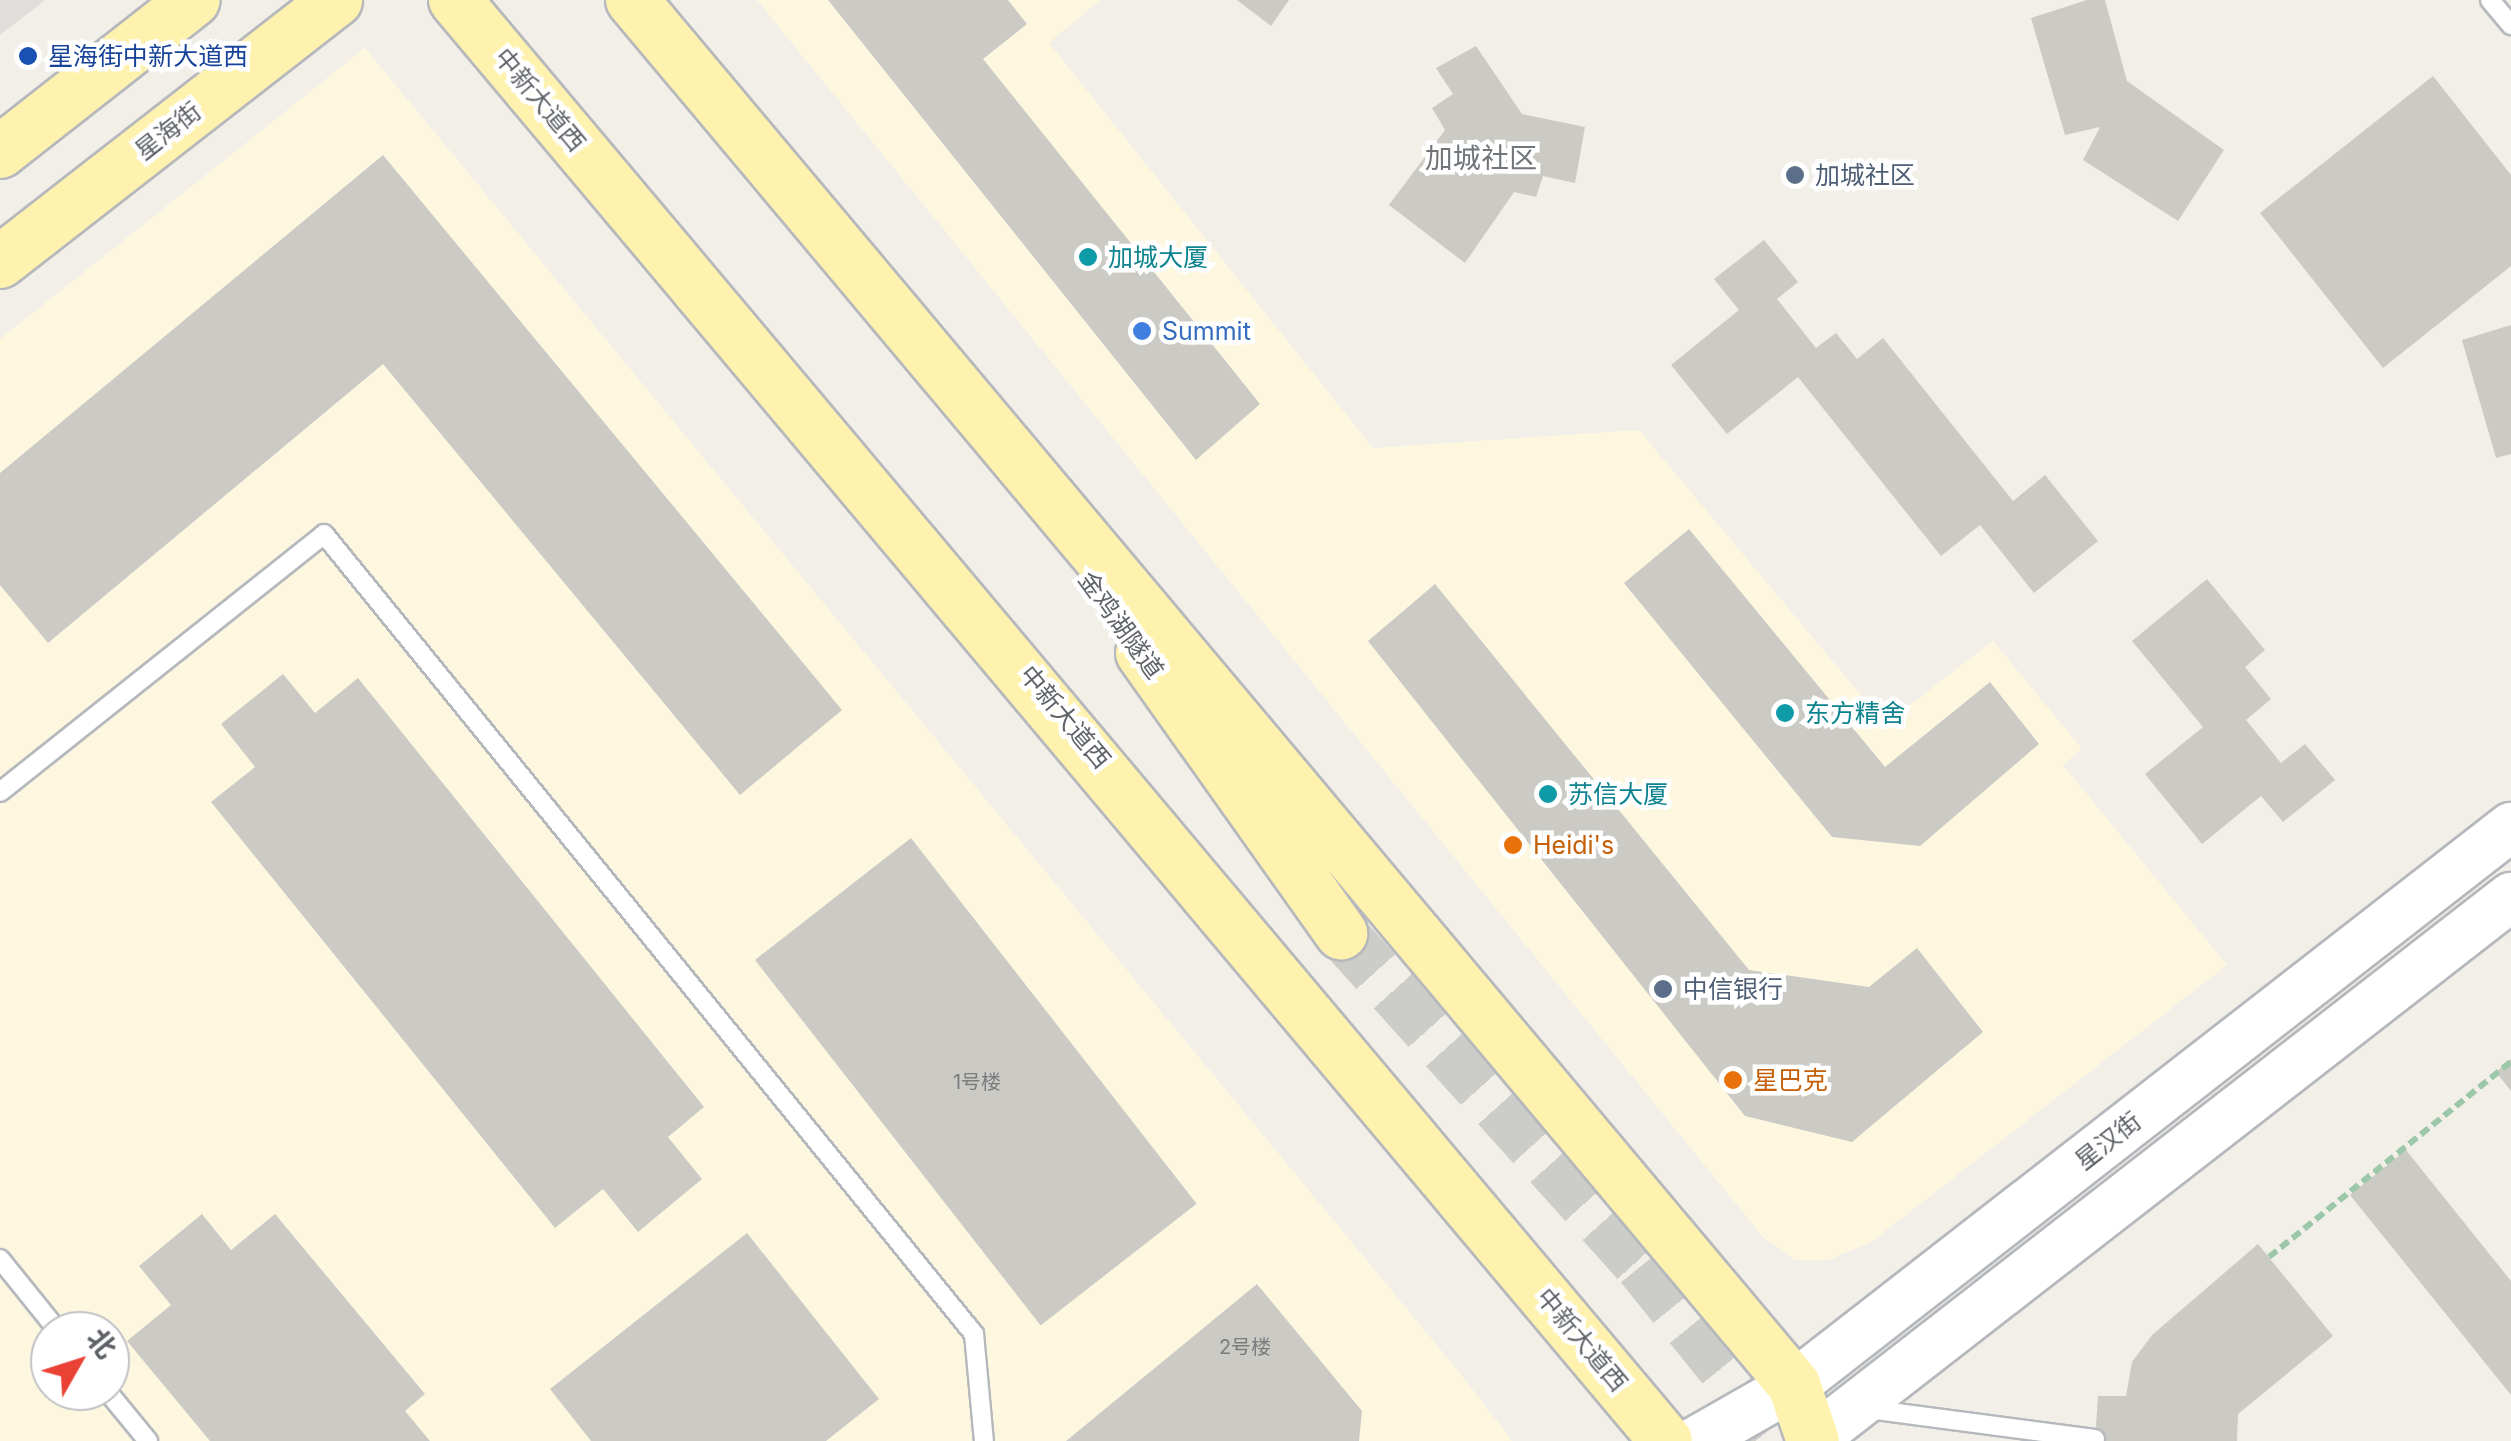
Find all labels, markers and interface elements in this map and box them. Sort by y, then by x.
place label: 星海街中新大道西 [48,41,248,71]
street label: 中新大道西 [488,42,592,158]
marker: 星海街中新大道西 [17,45,39,67]
street label: 星海街 [129,96,207,166]
district label: 加城社区 [1425,141,1537,175]
place label: 加城社区 [1815,160,1915,190]
marker: 加城社区 [1784,164,1806,186]
place label: 加城大厦 [1108,242,1208,272]
marker: 加城大厦 [1077,246,1099,268]
place label: Summit [1162,316,1251,346]
marker: Summit [1131,320,1153,342]
street label: 金鸡湖隧道 [1072,566,1170,684]
street label: 中新大道西 [1013,659,1117,775]
place label: 东方精舍 [1805,698,1905,728]
marker: 东方精舍 [1774,702,1796,724]
place label: 苏信大厦 [1568,779,1668,809]
marker: 苏信大厦 [1537,783,1559,805]
place label: Heidi's [1533,830,1614,860]
marker: Heidi's [1502,834,1524,856]
place label: 中信银行 [1683,974,1783,1004]
marker: 中信银行 [1652,978,1674,1000]
place label: 星巴克 [1753,1065,1828,1095]
marker: 星巴克 [1722,1069,1744,1091]
house number: 1号楼 [953,1070,1001,1094]
street label: 星汉街 [2069,1106,2147,1176]
street label: 中新大道西 [1530,1282,1634,1398]
north arrow [30,1311,130,1411]
text: 北 [80,1322,124,1365]
house number: 2号楼 [1219,1335,1271,1359]

